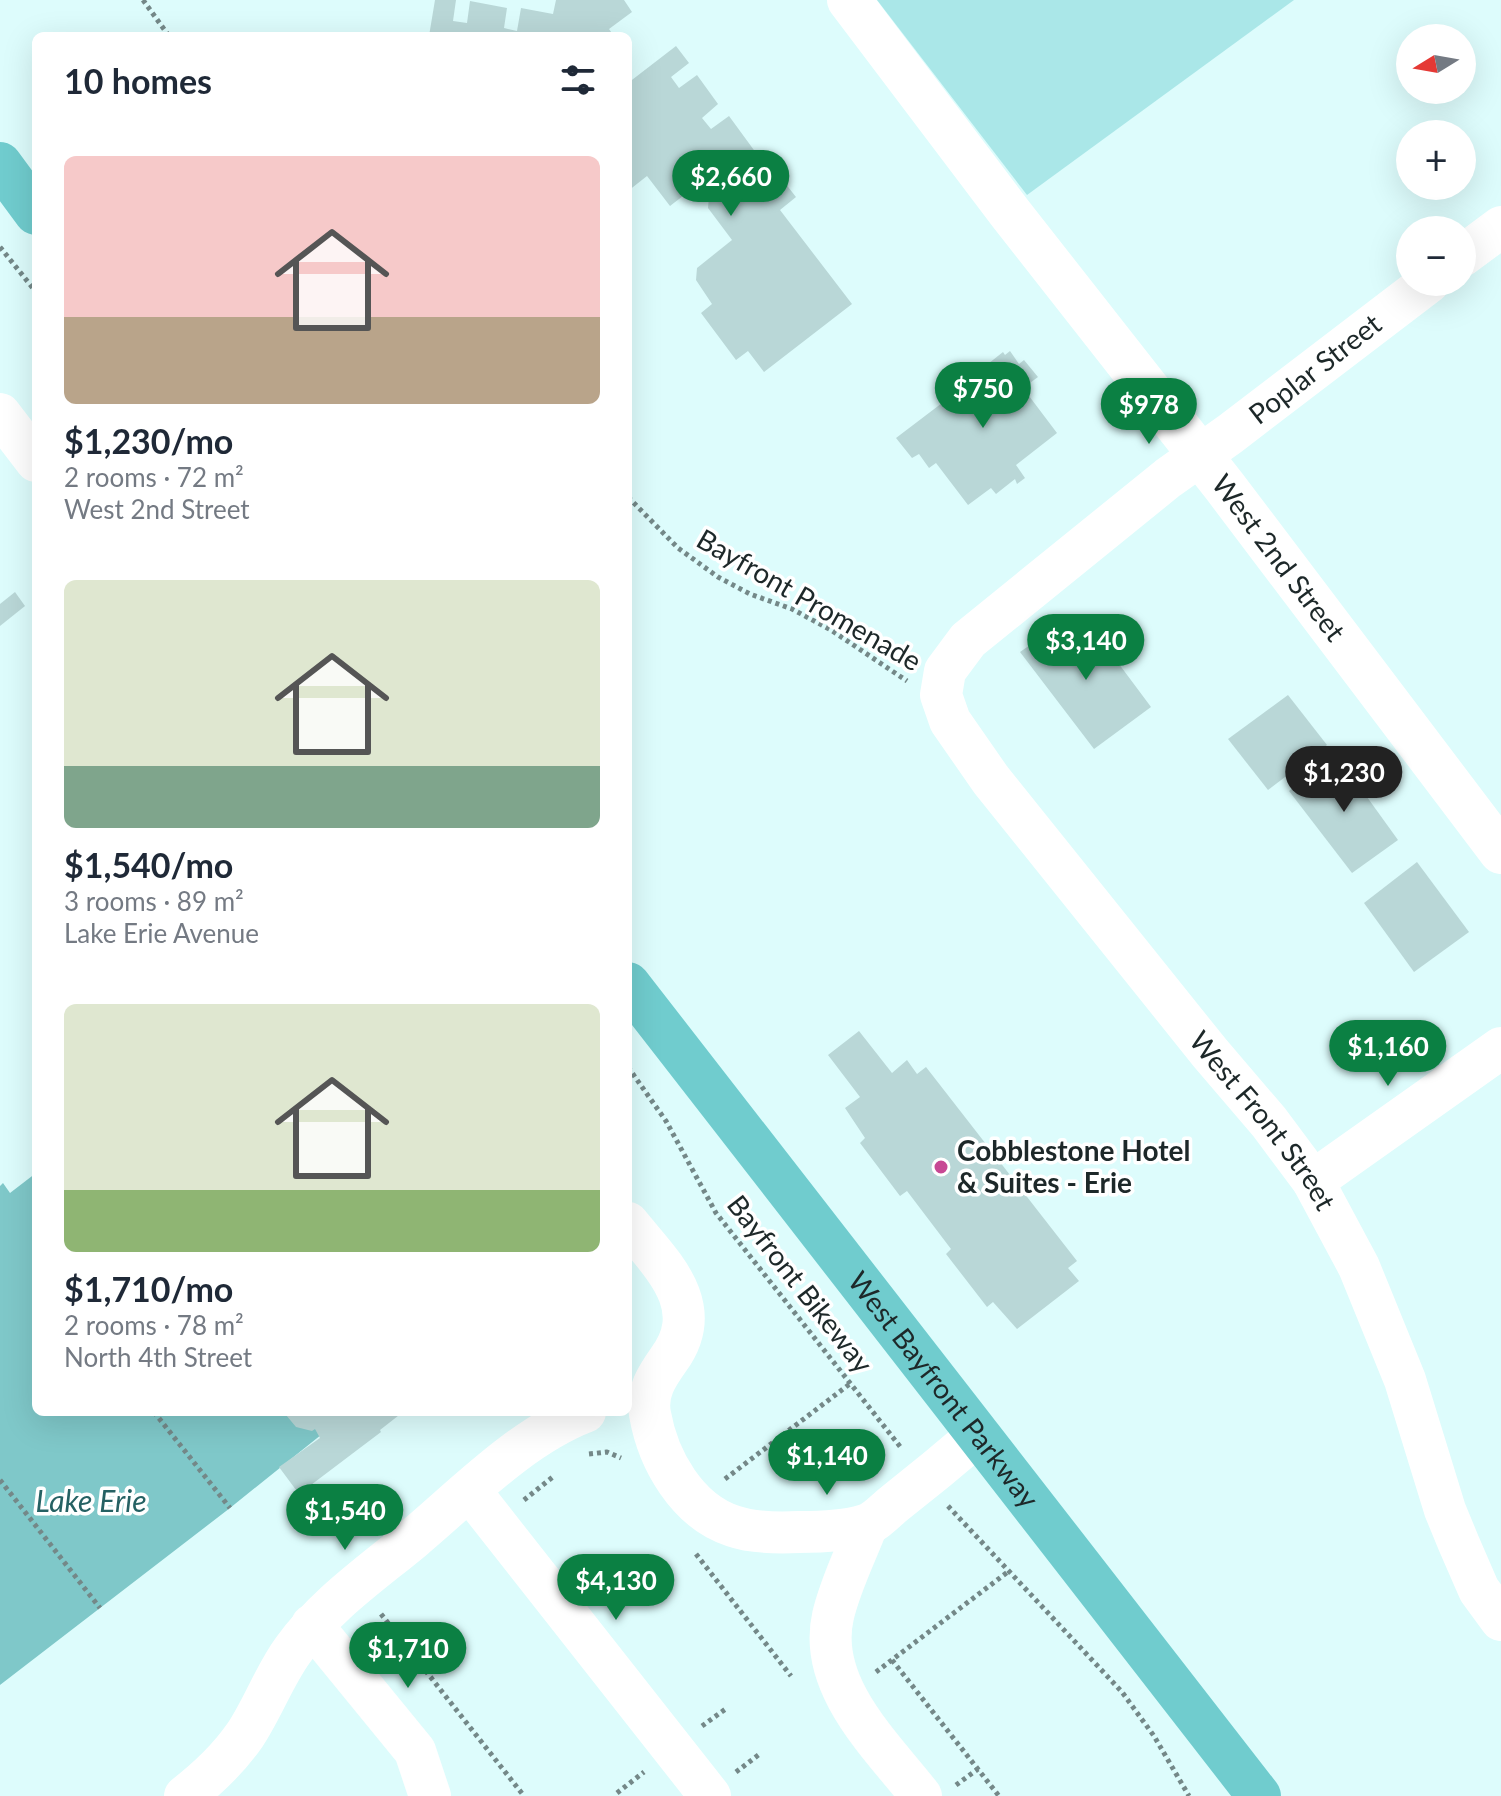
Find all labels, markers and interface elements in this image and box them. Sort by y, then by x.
north arrow [1396,24,1476,104]
map controls [1396,24,1476,296]
icon: filters [556,58,600,102]
text: 10 homes [64,60,212,101]
button: + [1396,120,1476,200]
pin: $2,660 [666,150,796,218]
text: $2,660 [690,160,772,192]
icon: home [260,208,404,352]
button: − [1396,216,1476,296]
street label: Poplar Street [1241,306,1387,430]
pin: $750 [936,362,1030,430]
text: $750 [953,372,1013,404]
pin: $978 [1102,378,1196,446]
text: $978 [1119,388,1179,420]
text: $1,230/mo [64,420,233,461]
text: 2 rooms · 72 m² [64,461,244,493]
street label: West 2nd Street [1205,467,1353,647]
text: West 2nd Street [64,493,250,525]
street label: Bayfront Promenade [691,521,928,677]
pin: $3,140 [1021,614,1151,682]
text: $3,140 [1045,624,1127,656]
icon: home [260,632,404,776]
pin: $1,230 [1279,746,1409,814]
text: $1,230 [1303,756,1385,788]
text: $1,540/mo [64,844,233,885]
text: 3 rooms · 89 m² [64,885,244,917]
text: Lake Erie Avenue [64,917,259,949]
pin: $1,160 [1323,1020,1453,1088]
street label: West Front Street [1183,1024,1343,1216]
text: $1,160 [1347,1030,1429,1062]
icon: home [260,1056,404,1200]
place label: Cobblestone Hotel & Suites - Erie [957,1133,1190,1199]
marker: Cobblestone Hotel & Suites - Erie [932,1158,950,1176]
street label: Bayfront Bikeway [721,1188,881,1380]
street label: West Bayfront Parkway [842,1264,1047,1515]
text: $1,710/mo [64,1268,233,1309]
text: 2 rooms · 78 m² [64,1309,244,1341]
text: North 4th Street [64,1341,252,1373]
pin: $1,140 [762,1429,892,1497]
text: $1,140 [786,1439,868,1471]
water label: Lake Erie [35,1482,147,1518]
pin: $1,540 [280,1484,410,1552]
text: $1,540 [304,1494,386,1526]
pin: $4,130 [551,1554,681,1622]
text: $4,130 [575,1564,657,1596]
pin: $1,710 [343,1622,473,1690]
text: $1,710 [367,1632,449,1664]

